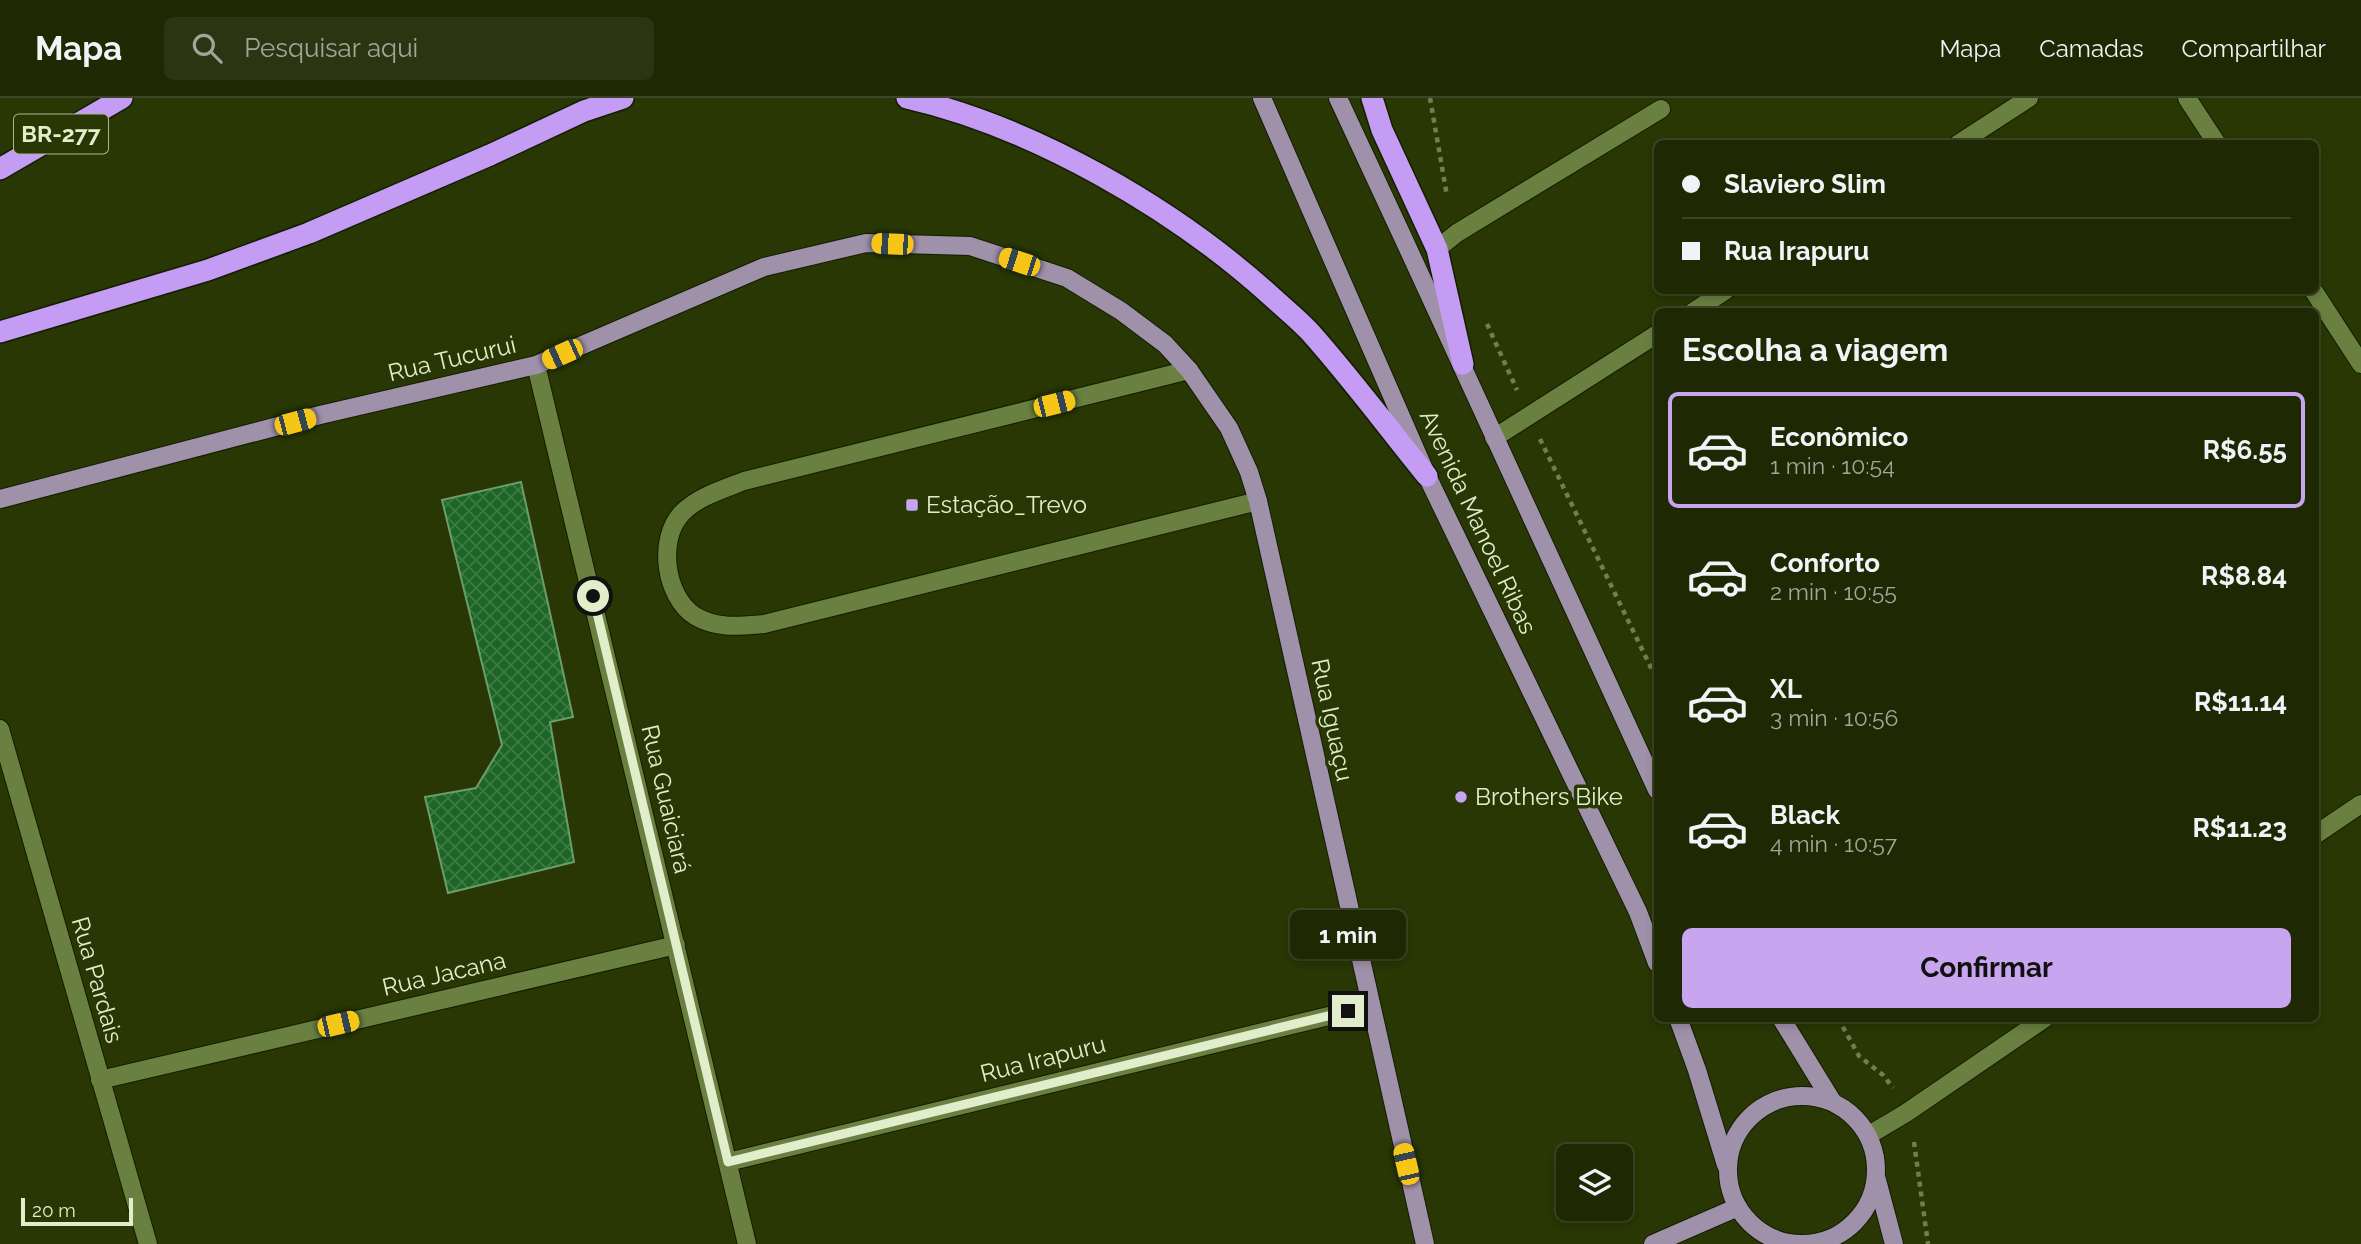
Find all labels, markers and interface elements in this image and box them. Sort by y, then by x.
search box [164,17,654,80]
text: Mapa [35,29,122,68]
icon: search [188,29,226,67]
text: Pesquisar aqui [244,33,418,63]
text: Mapa [1939,34,2001,63]
text: Camadas [2039,34,2144,63]
text: Compartilhar [2182,34,2326,63]
road number: BR-277 [14,115,108,154]
text: Slaviero Slim [1724,169,1886,199]
car [871,233,914,255]
text: Rua Irapuru [1724,236,1869,266]
car [996,246,1043,278]
street label: Rua Tucurui [385,330,519,387]
text: Escolha a viagem [1682,331,1948,368]
car [539,336,586,372]
car [1032,389,1077,419]
street label: Avenida Manoel Ribas [1414,405,1543,638]
car [272,406,319,438]
icon: car [1686,419,1749,482]
text: Econômico [1770,422,1908,452]
text: R$6.55 [2203,435,2287,465]
text: 1 min · 10:54 [1770,452,1895,479]
place label: Estação_Trevo [926,490,1087,519]
marker: Estação_Trevo [904,497,920,513]
icon: car [1686,545,1749,608]
text: Conforto [1770,548,1880,578]
text: R$8.84 [2201,561,2287,591]
text: 2 min · 10:55 [1770,578,1897,605]
route start [577,580,609,612]
street label: Rua Iguaçu [1305,656,1360,784]
icon: car [1686,671,1749,734]
text: XL [1770,674,1802,704]
text: R$11.14 [2194,687,2287,717]
text: 3 min · 10:56 [1770,704,1898,731]
street label: Rua Guaiciará [635,722,698,876]
place label: Brothers Bike [1475,782,1623,811]
marker: Brothers Bike [1453,789,1469,805]
icon: car [1686,797,1749,860]
text: Black [1770,800,1840,830]
text: R$11.23 [2193,813,2287,843]
text: 4 min · 10:57 [1770,830,1897,857]
callout: 1 min [1290,909,1406,958]
street label: Rua Pardais [66,914,129,1046]
text: 1 min [1319,921,1377,948]
button: Confirmar [1682,928,2291,1008]
street label: Rua Jacana [379,945,509,1002]
route end [1332,995,1364,1027]
car [316,1009,361,1039]
street label: Rua Irapuru [977,1029,1109,1088]
car [1392,1141,1421,1187]
map controls [1556,1144,1633,1221]
button: layers [1556,1144,1633,1221]
scale bar [21,1195,133,1227]
text: 20 m [32,1199,76,1221]

